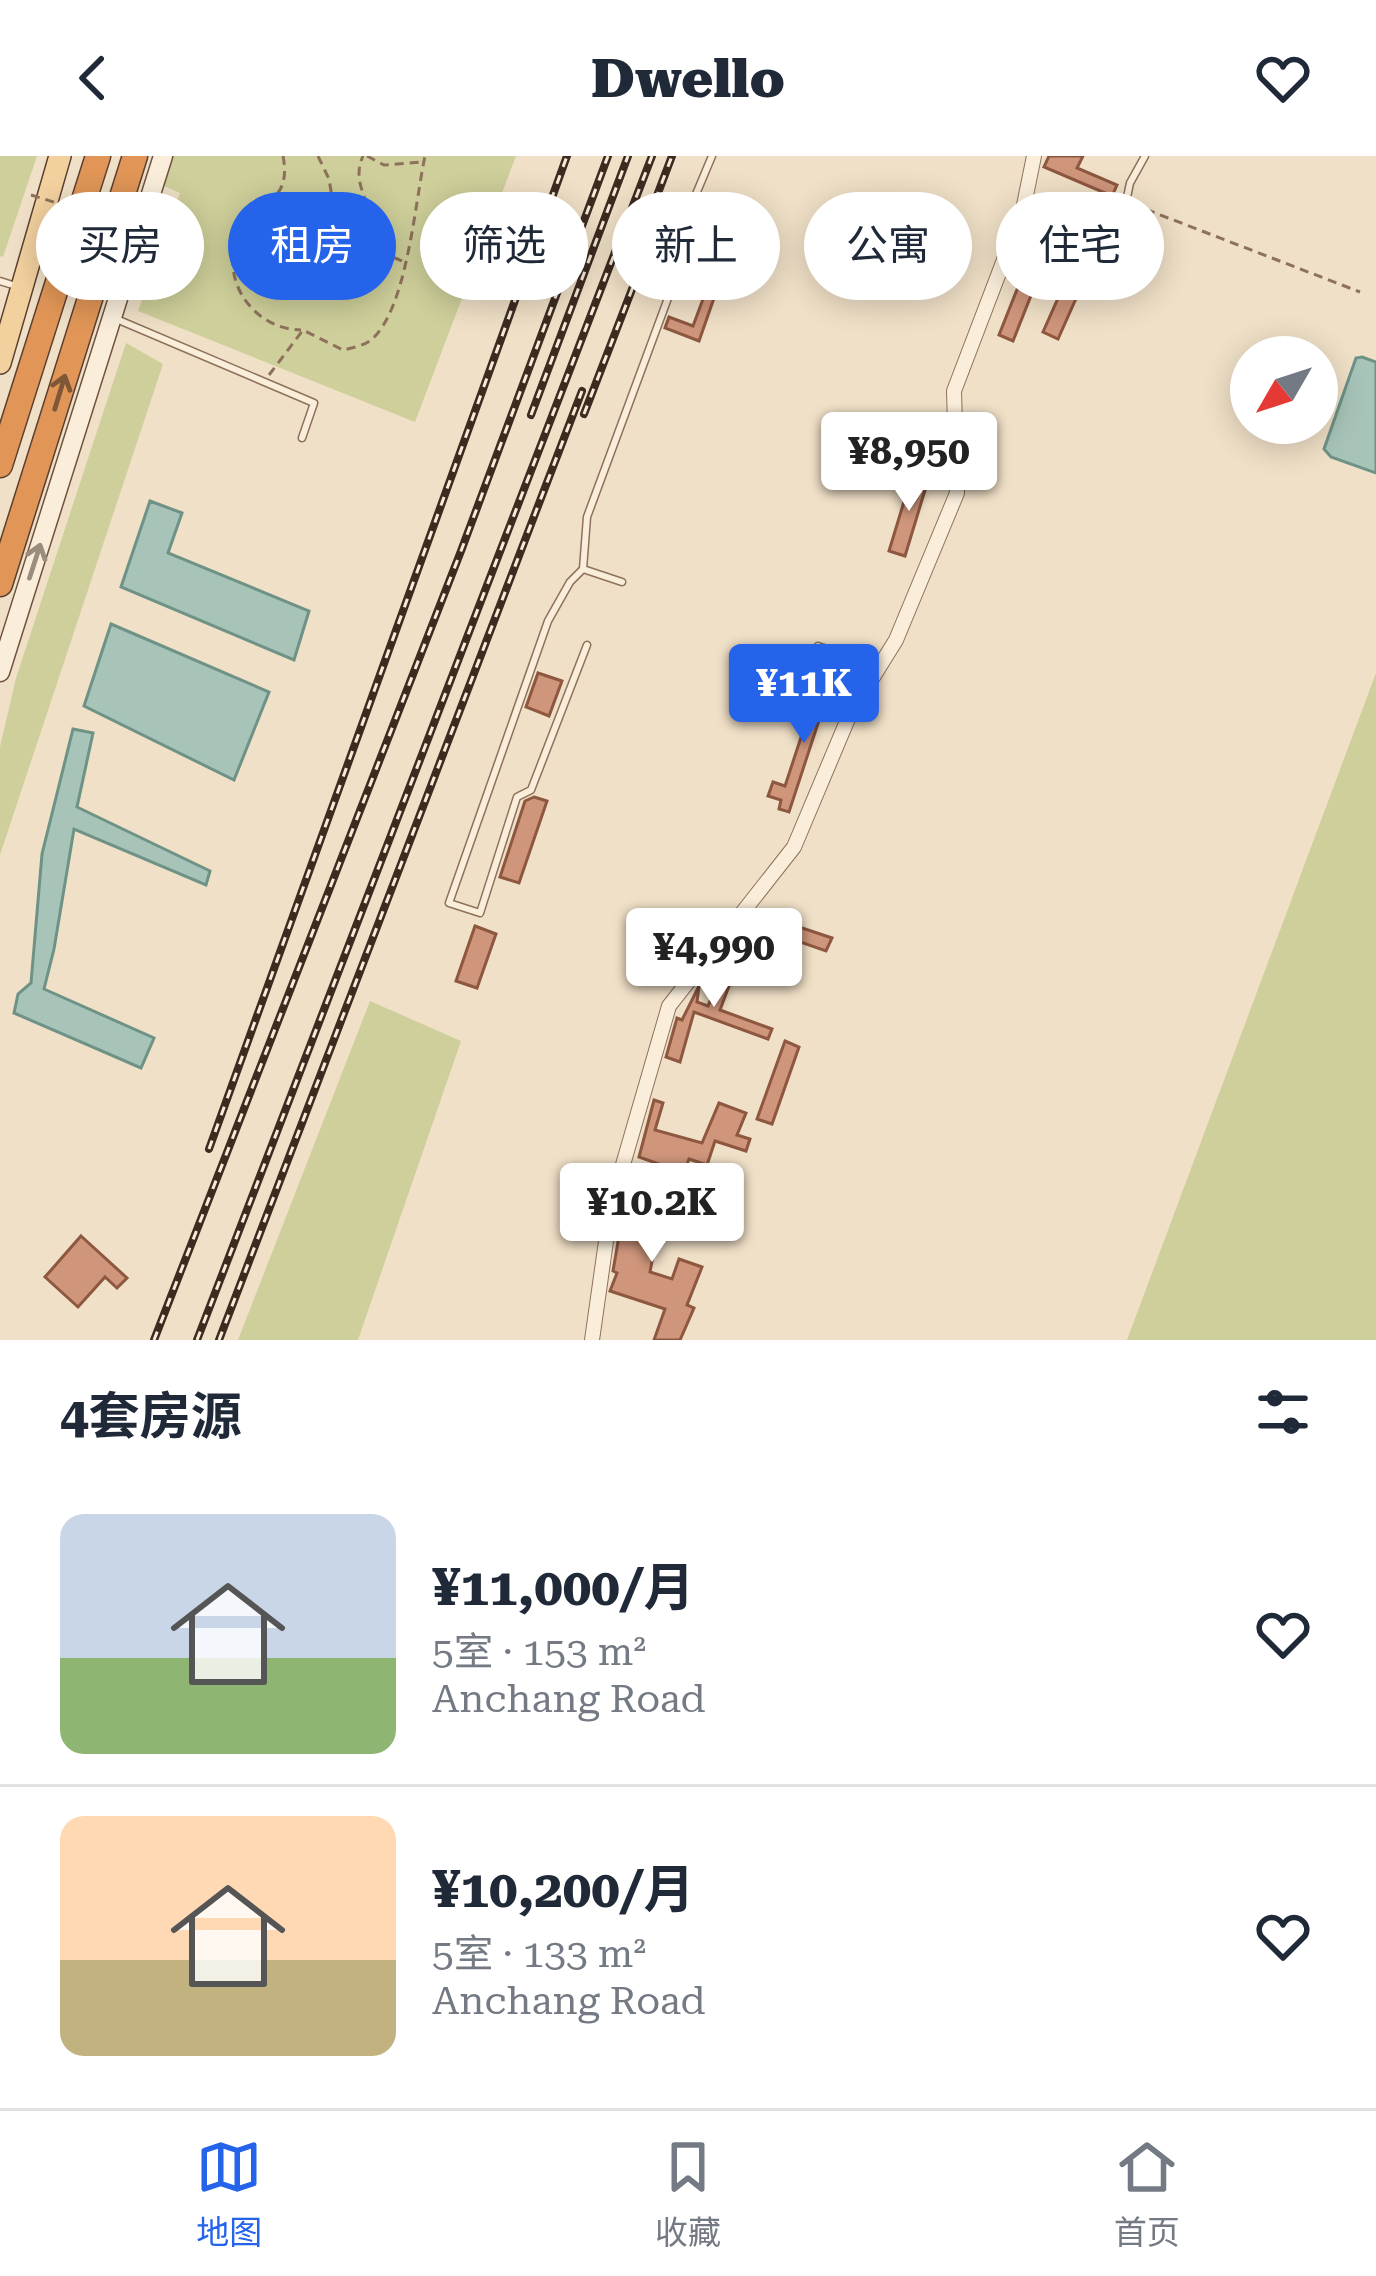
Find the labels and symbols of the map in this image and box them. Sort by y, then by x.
north arrow [1230,336,1338,444]
one-way arrow [51,374,73,412]
pin: ¥8,950 [811,412,1007,514]
one-way arrow [26,543,48,581]
pin: ¥11K [733,644,875,746]
pin: ¥4,990 [616,908,812,1010]
pin: ¥10.2K [554,1163,750,1265]

